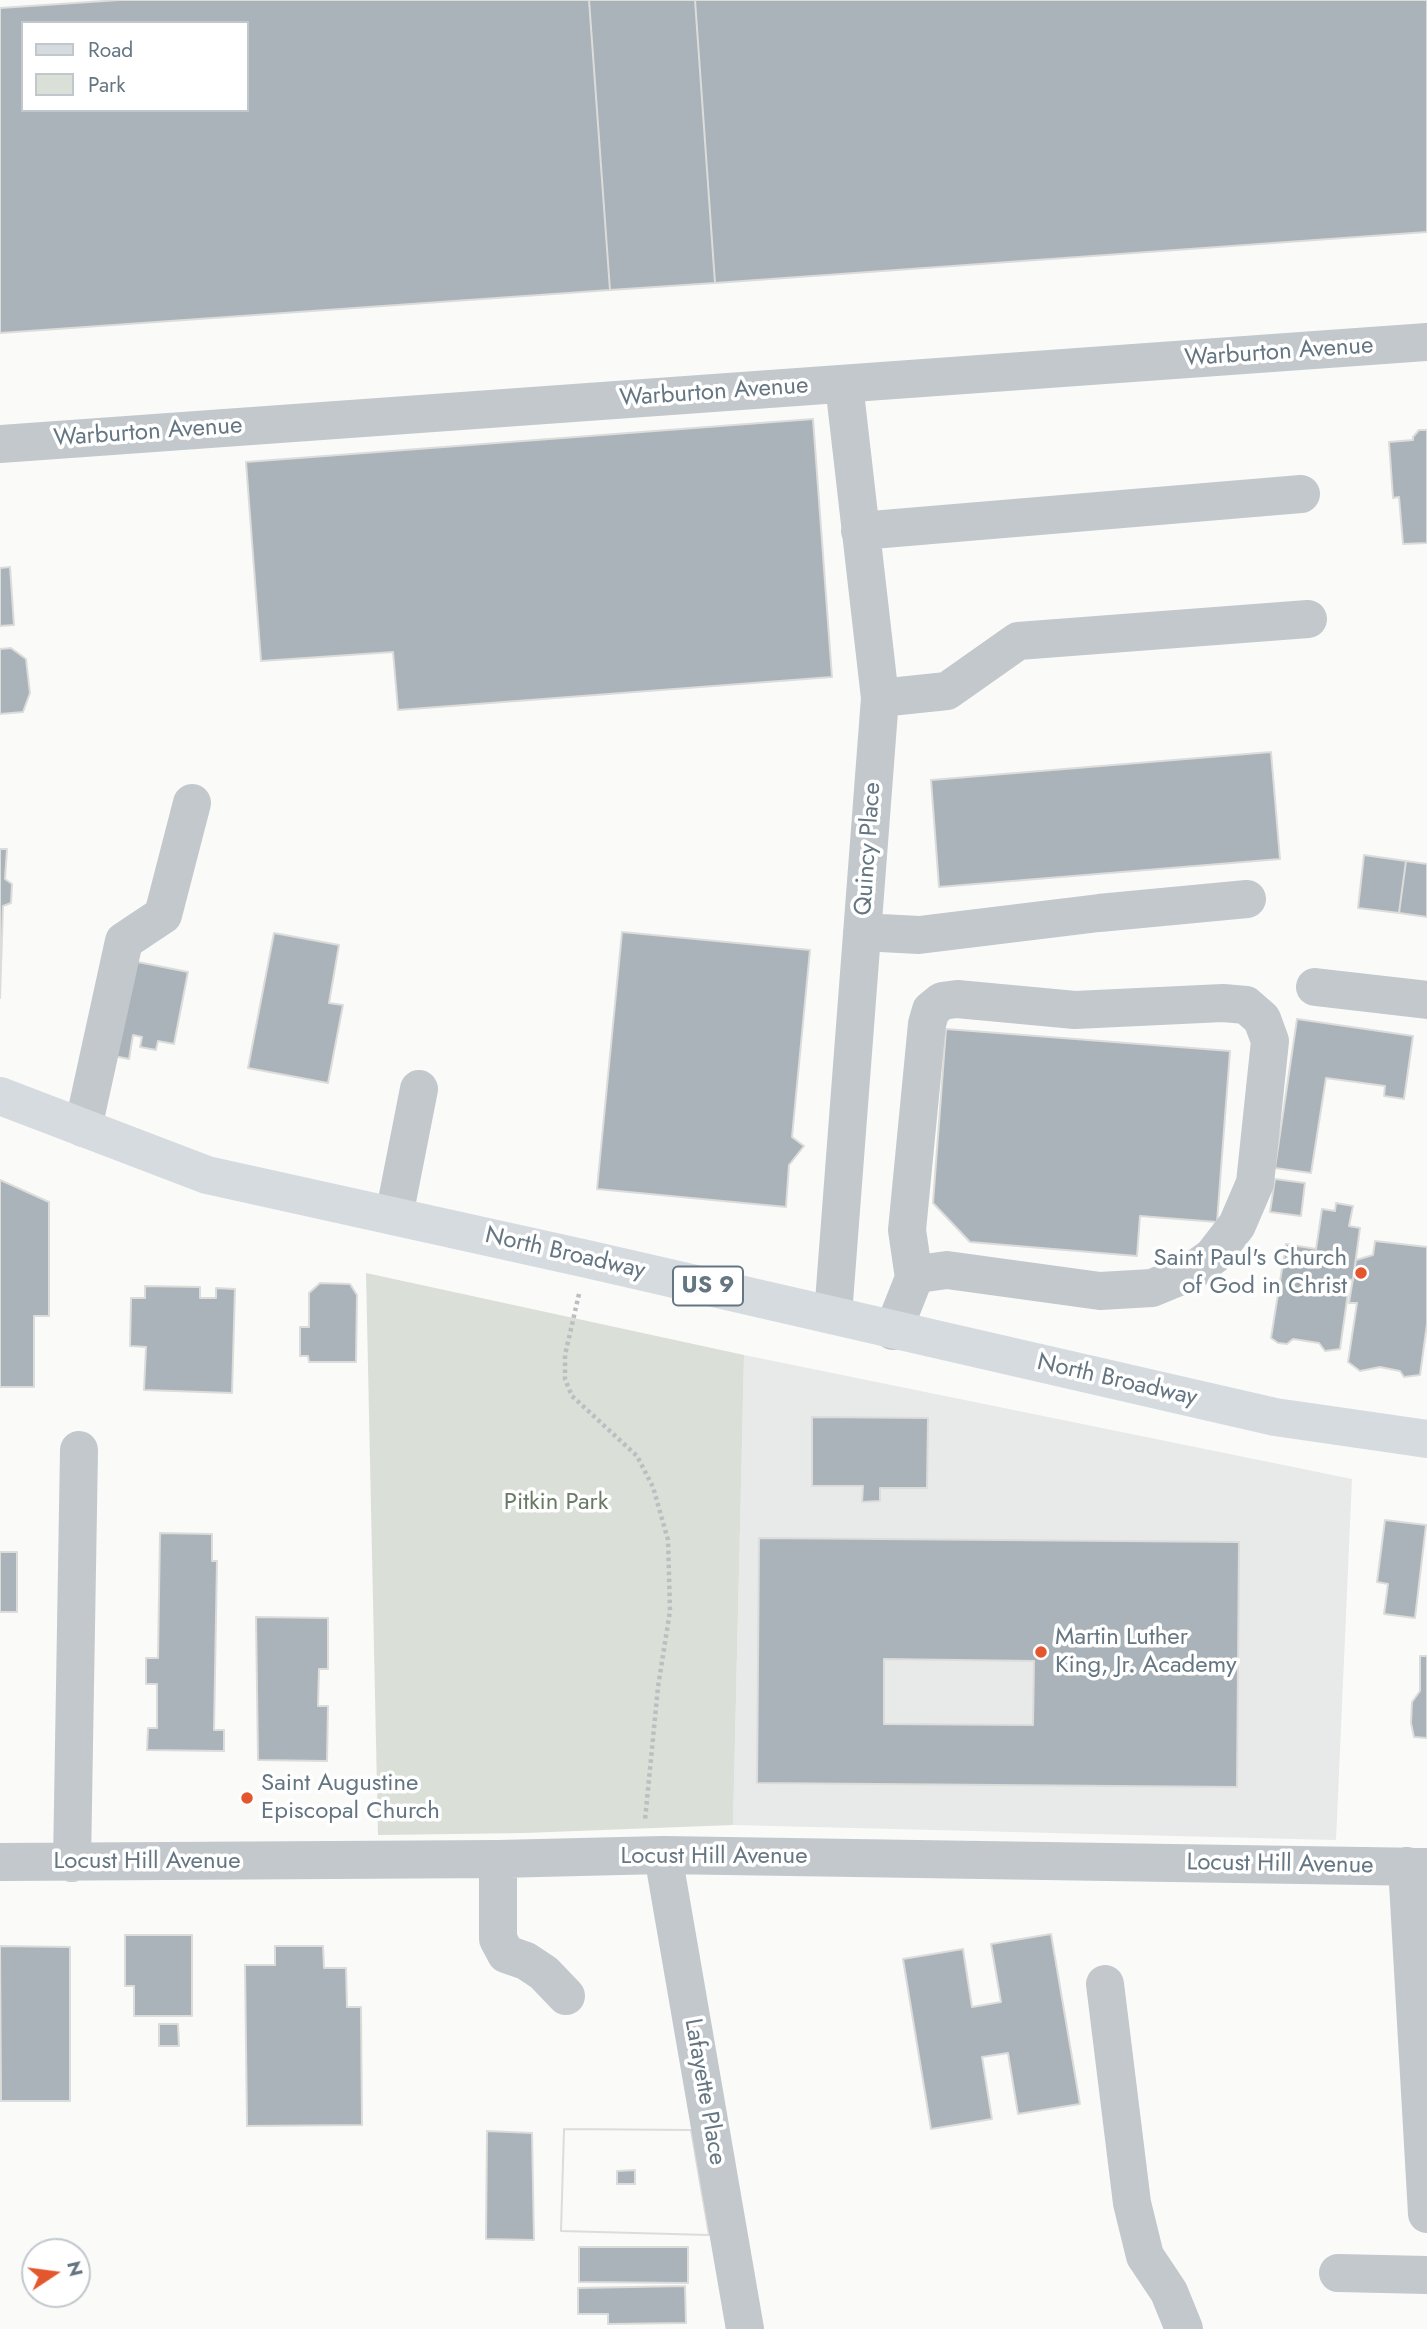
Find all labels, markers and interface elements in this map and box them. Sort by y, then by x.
legend [21,21,248,112]
text: Road [88,35,133,65]
text: Park [88,70,125,100]
street label: Warburton Avenue [1184,332,1374,374]
street label: Warburton Avenue [619,372,809,414]
street label: Warburton Avenue [53,412,243,454]
street label: Quincy Place [850,781,888,917]
street label: North Broadway [482,1222,648,1286]
place label: Saint Paul's Church of God in Christ [1154,1245,1347,1301]
marker: Saint Paul's Church of God in Christ [1353,1265,1369,1281]
road number: US 9 [673,1266,743,1306]
street label: North Broadway [1034,1349,1200,1413]
park label: Pitkin Park [504,1489,608,1517]
place label: Martin Luther King, Jr. Academy [1055,1624,1237,1680]
marker: Martin Luther King, Jr. Academy [1033,1644,1049,1660]
place label: Saint Augustine Episcopal Church [261,1770,440,1826]
marker: Saint Augustine Episcopal Church [239,1790,255,1806]
street label: Locust Hill Avenue [620,1843,808,1871]
street label: Locust Hill Avenue [53,1848,241,1876]
street label: Locust Hill Avenue [1186,1849,1374,1881]
street label: Lafayette Place [677,2016,731,2168]
north arrow [21,2238,91,2308]
text: N [60,2258,90,2279]

